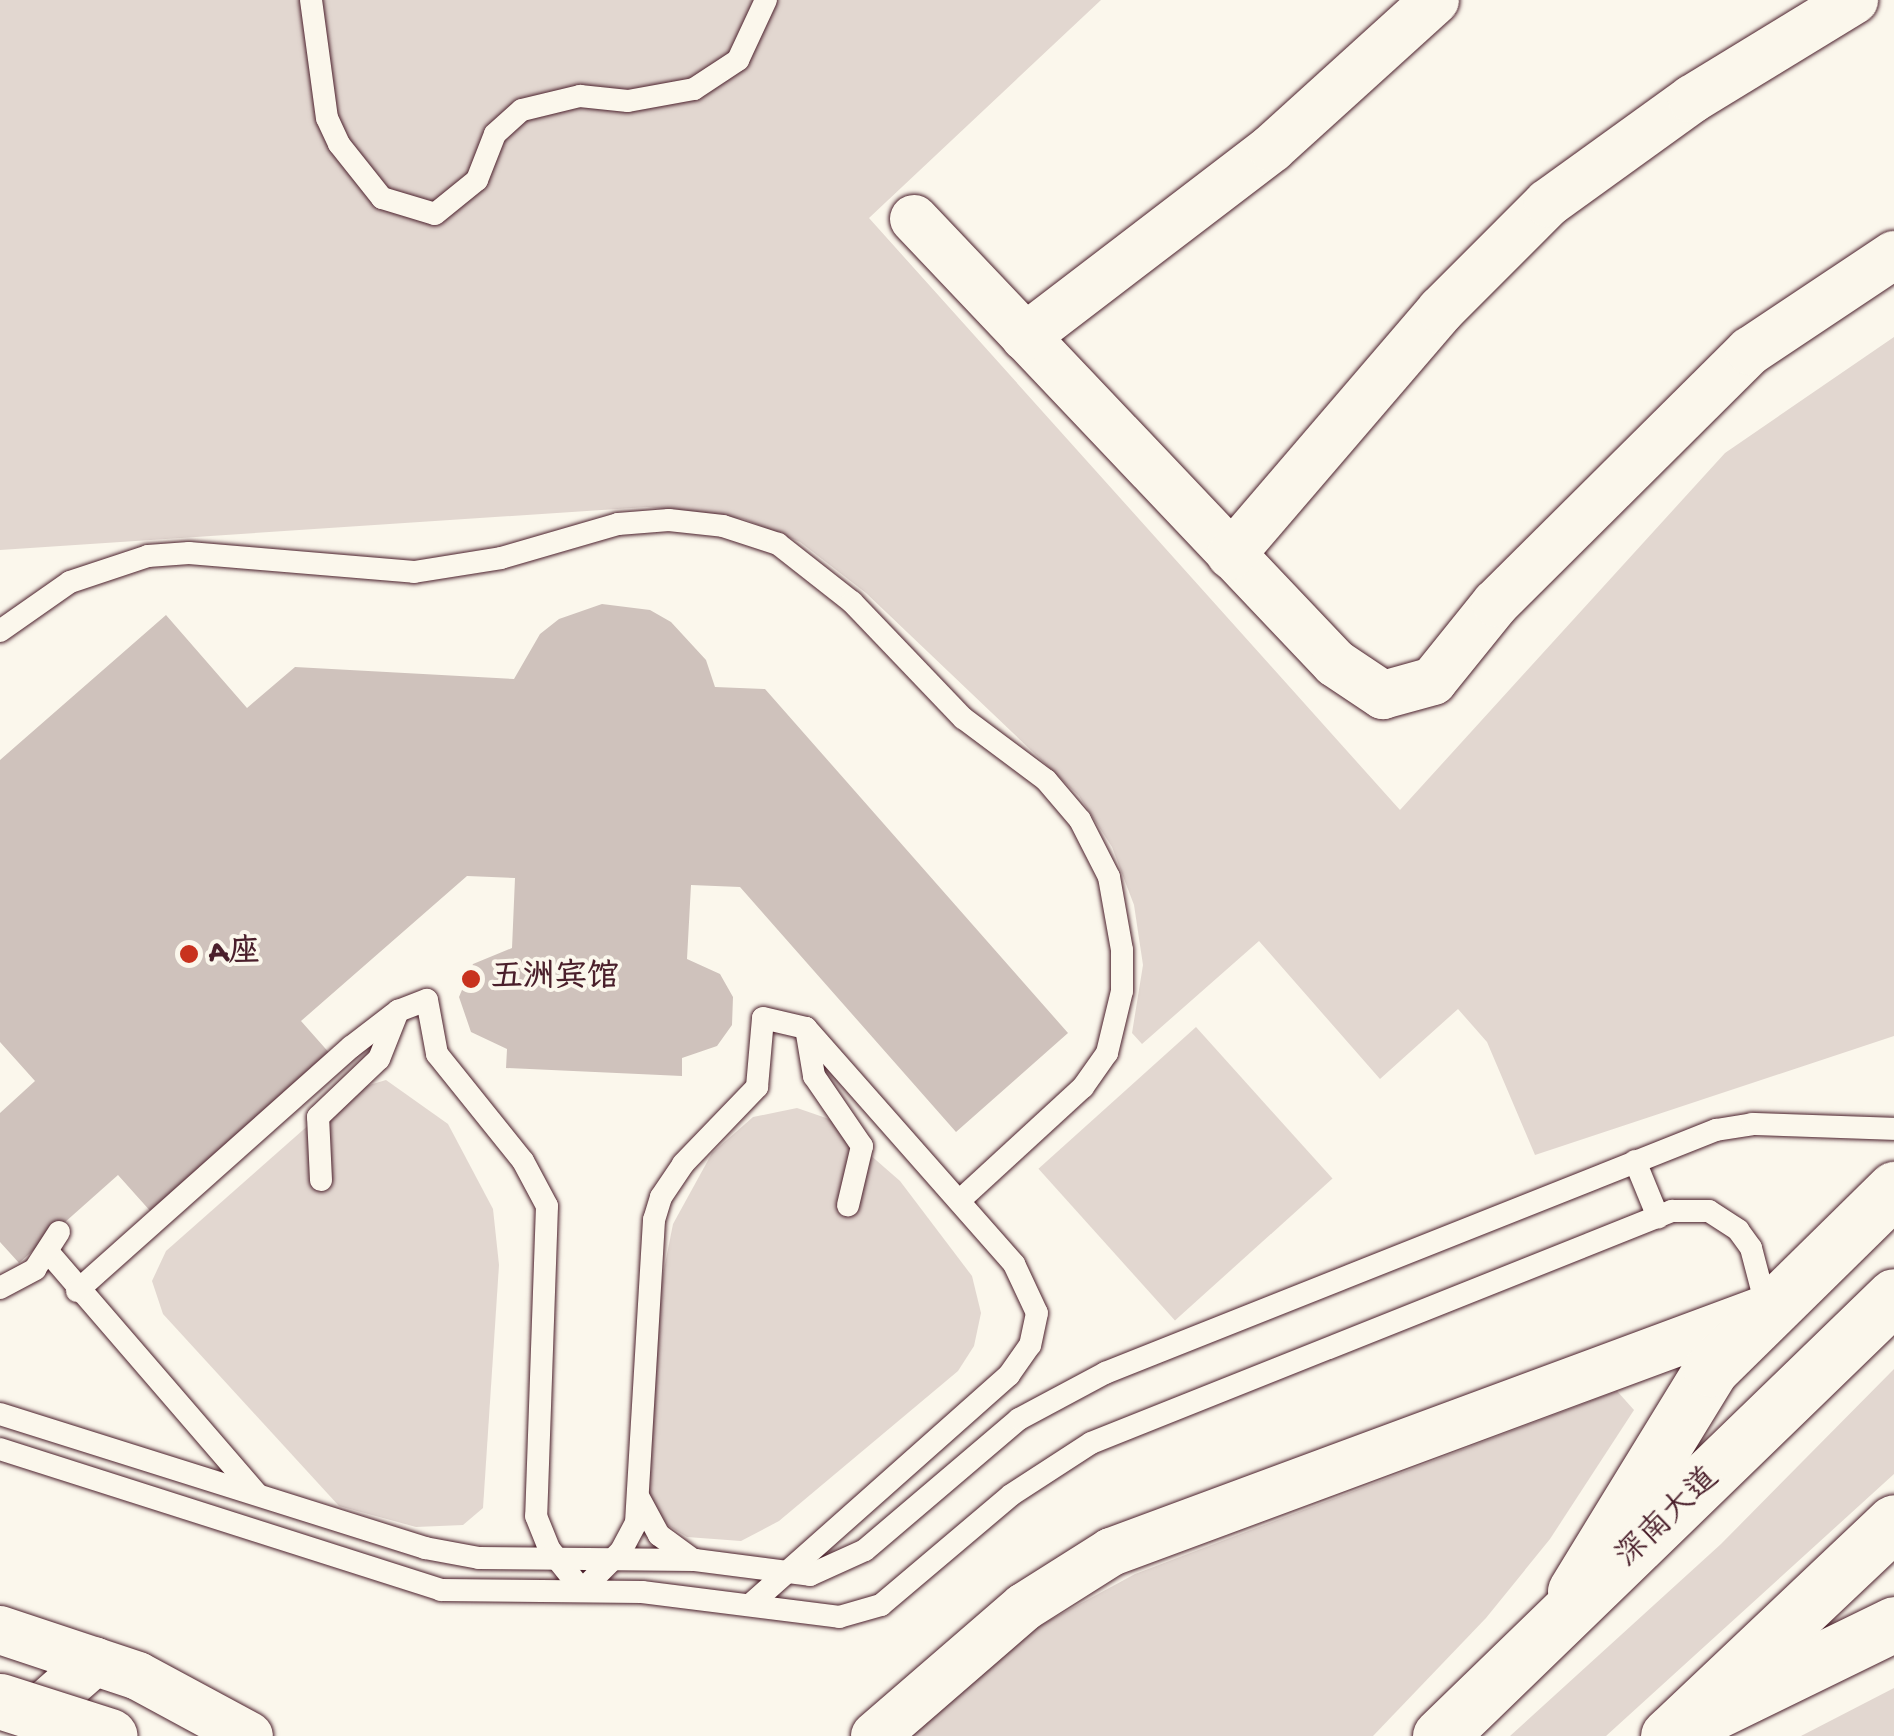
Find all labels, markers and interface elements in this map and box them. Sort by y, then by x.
place label: A座 [209,935,260,973]
marker: A座 [178,943,200,965]
place label: 五洲宾馆 [491,960,619,998]
marker: 五洲宾馆 [460,968,482,990]
street label: 深南大道 [1610,1461,1728,1577]

